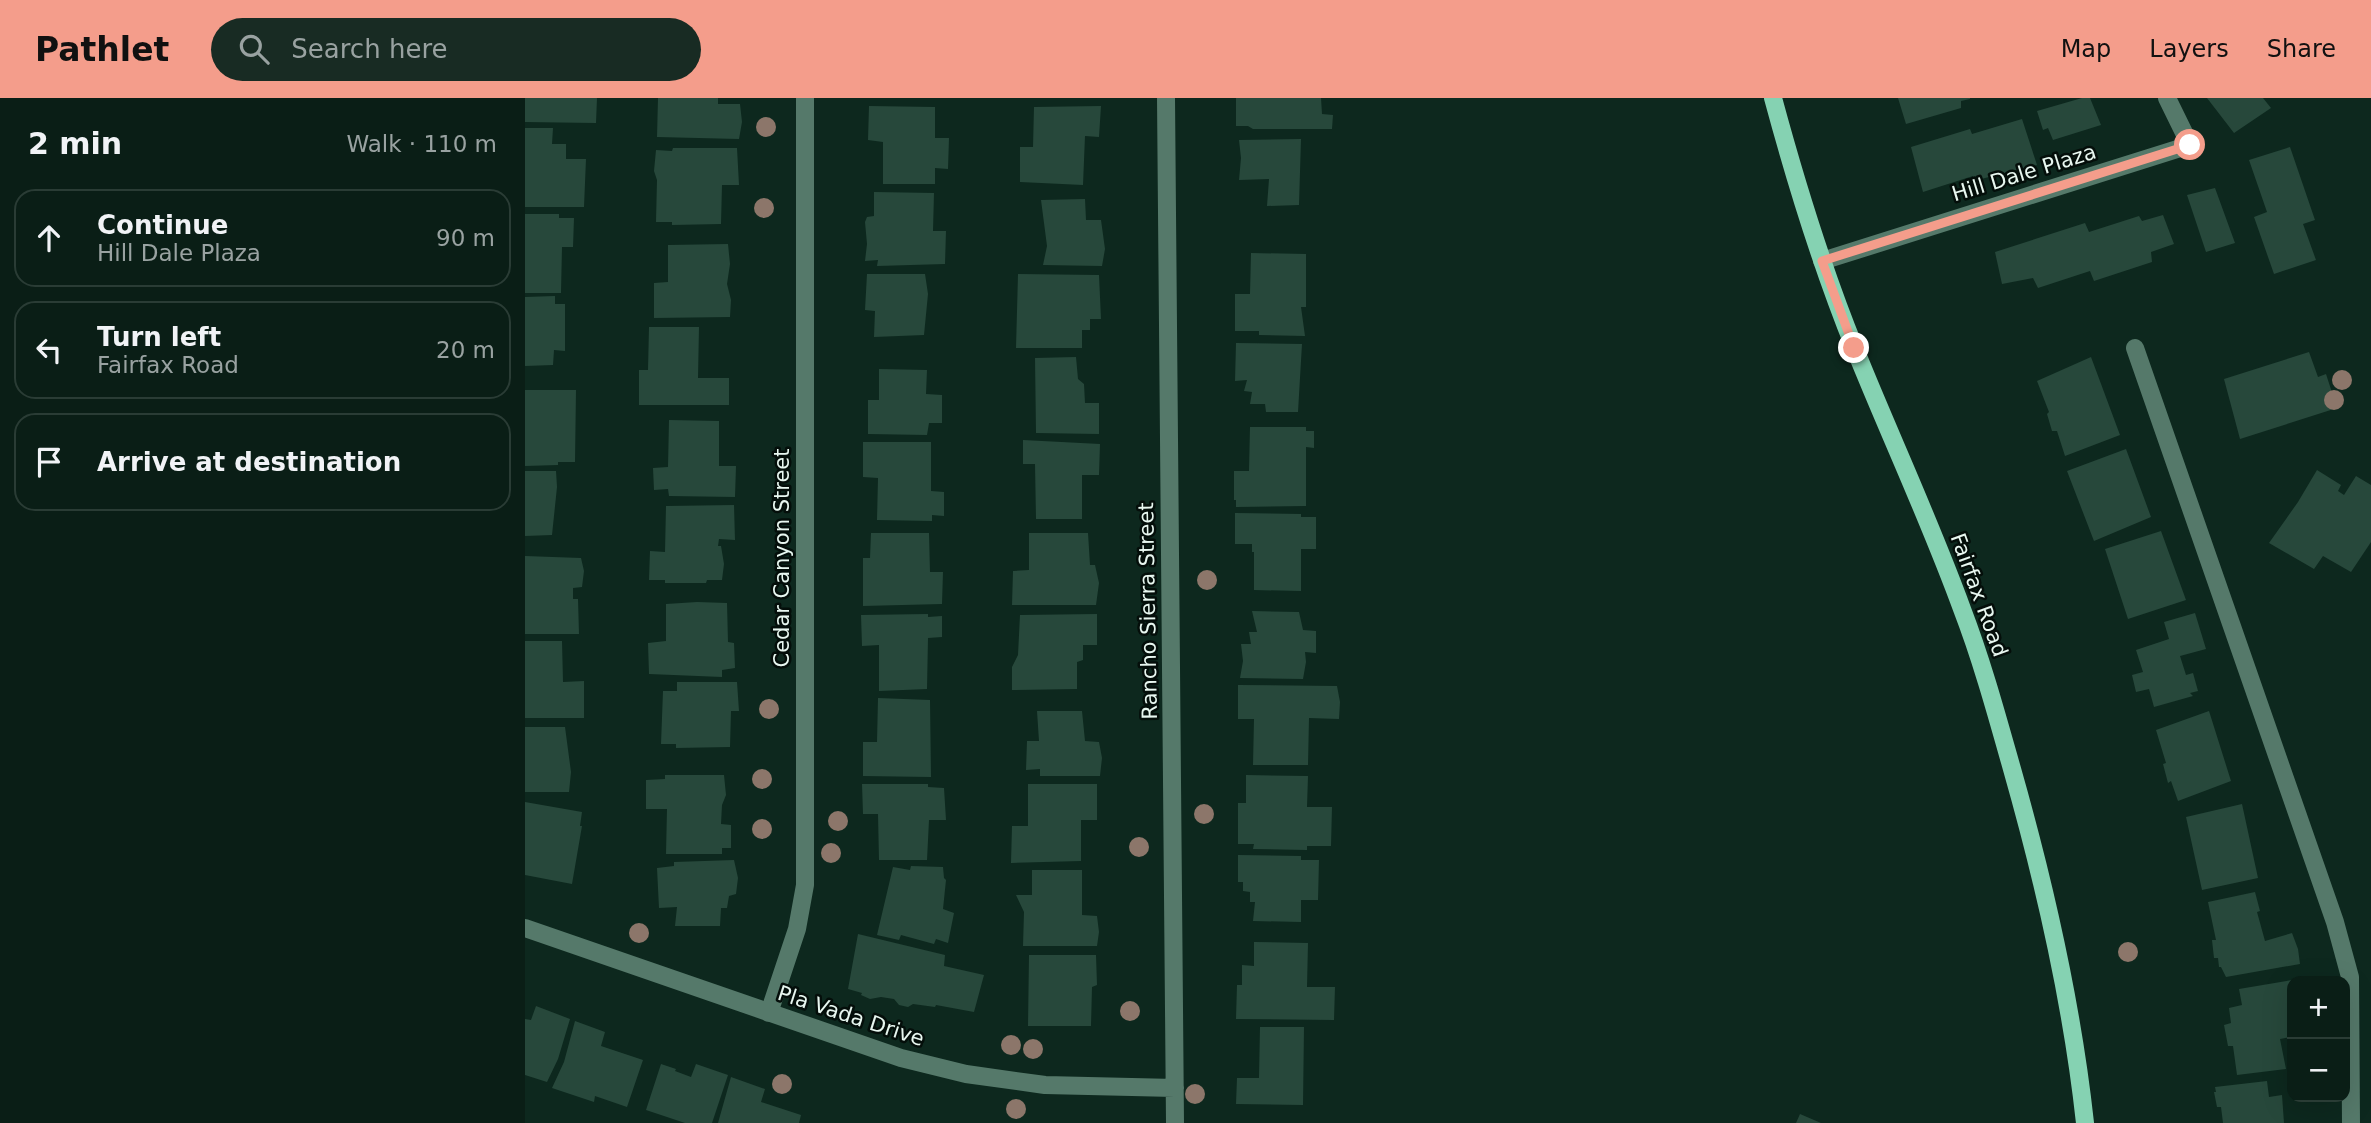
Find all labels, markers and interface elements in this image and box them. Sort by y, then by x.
search box [211,18,701,81]
text: Pathlet [35,30,169,69]
icon: search [235,30,273,68]
text: Search here [291,34,448,64]
text: Map [2061,35,2111,63]
text: Layers [2149,35,2229,63]
text: Share [2267,35,2336,63]
text: 2 min [28,126,122,161]
route start [2174,129,2205,160]
text: Walk · 110 m [346,131,497,157]
street label: Hill Dale Plaza [1949,140,2099,206]
text: Continue [97,210,228,240]
icon: ahead [30,219,68,257]
text: 90 m [436,225,495,251]
text: Hill Dale Plaza [97,240,261,266]
text: Turn left [97,322,221,352]
icon: left [30,331,68,369]
route end [1838,332,1869,363]
text: 20 m [436,337,495,363]
text: Fairfax Road [97,352,239,378]
icon: arrive [30,443,68,481]
text: Arrive at destination [97,447,401,477]
street label: Cedar Canyon Street [770,448,794,668]
street label: Rancho Sierra Street [1134,502,1162,720]
street label: Fairfax Road [1946,530,2012,660]
map controls [2287,976,2350,1102]
button: + [2287,976,2350,1039]
street label: Pla Vada Drive [775,981,927,1051]
button: − [2287,1039,2350,1102]

